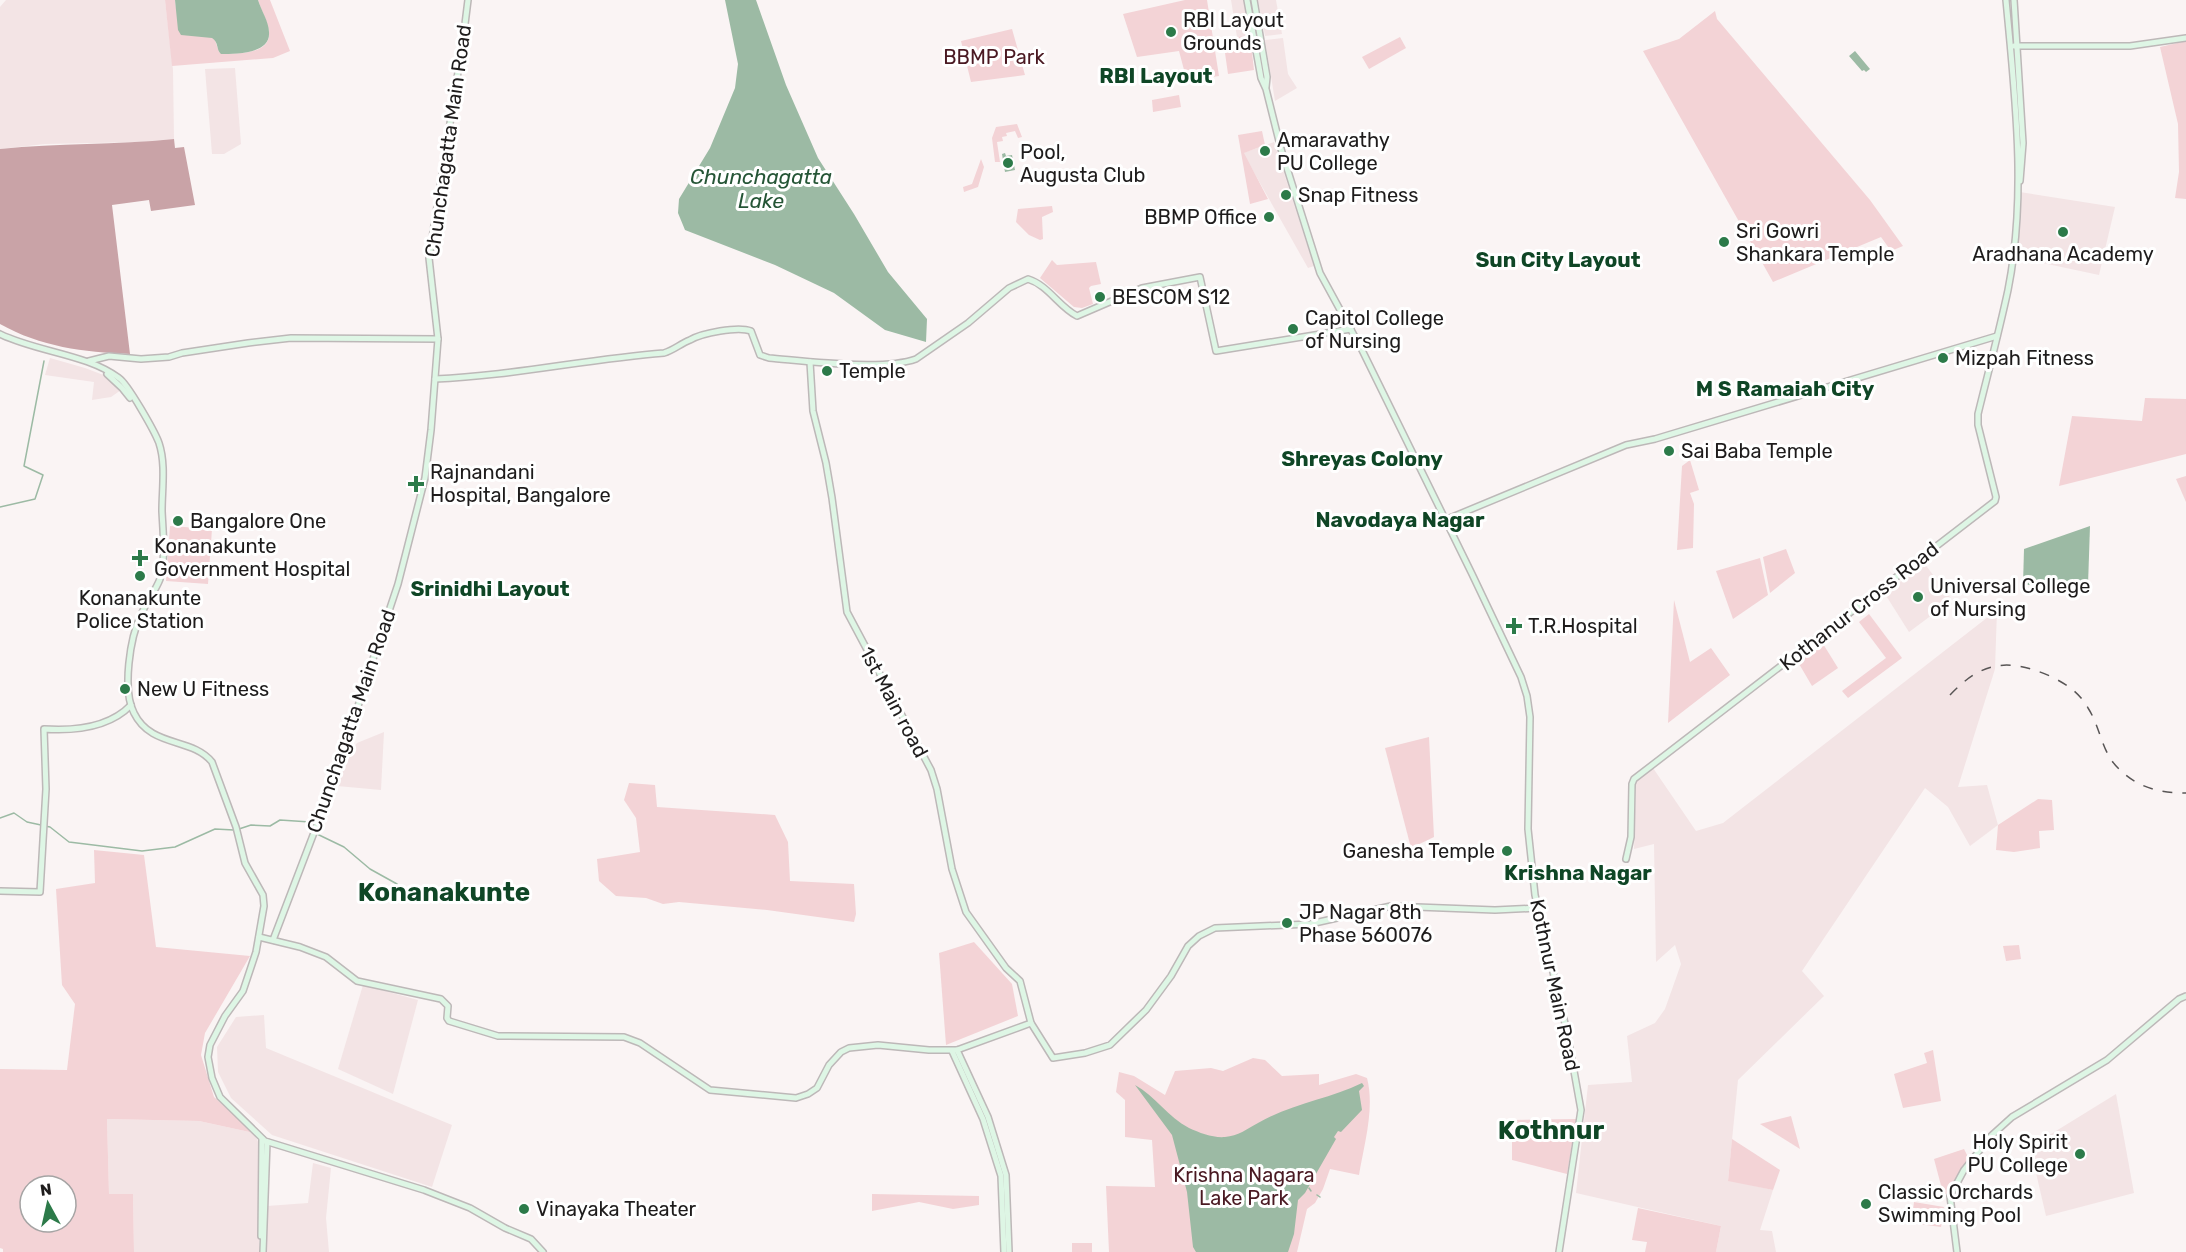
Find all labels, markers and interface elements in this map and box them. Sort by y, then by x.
place label: RBI Layout Grounds [1183,8,1284,55]
street label: Chunchagatta Main Road [420,23,476,259]
marker: RBI Layout Grounds [1164,25,1178,39]
park label: BBMP Park [943,45,1045,69]
district label: RBI Layout [1099,63,1213,88]
place label: Amaravathy PU College [1277,128,1390,175]
place label: Pool, Augusta Club [1020,140,1145,187]
marker: Amaravathy PU College [1258,144,1272,158]
marker: Pool, Augusta Club [1001,156,1015,170]
water label: Chunchagatta Lake [690,164,832,213]
place label: Snap Fitness [1298,183,1418,207]
marker: Snap Fitness [1279,188,1293,202]
place label: BBMP Office [1144,205,1257,229]
marker: BBMP Office [1262,210,1276,224]
place label: Sri Gowri Shankara Temple [1736,219,1894,266]
marker: Aradhana Academy [2056,225,2070,239]
marker: Sri Gowri Shankara Temple [1717,235,1731,249]
place label: Aradhana Academy [1972,242,2154,266]
district label: Sun City Layout [1475,247,1641,272]
place label: BESCOM S12 [1112,285,1230,309]
marker: BESCOM S12 [1093,290,1107,304]
place label: Capitol College of Nursing [1305,306,1444,353]
marker: Capitol College of Nursing [1286,322,1300,336]
place label: Mizpah Fitness [1955,346,2094,370]
marker: Mizpah Fitness [1936,351,1950,365]
place label: Temple [839,359,906,383]
marker: Temple [820,364,834,378]
district label: M S Ramaiah City [1696,376,1875,401]
place label: Sai Baba Temple [1681,439,1833,463]
marker: Sai Baba Temple [1662,444,1676,458]
district label: Shreyas Colony [1281,446,1443,471]
place label: Rajnandani Hospital, Bangalore [430,460,611,507]
marker: Rajnandani Hospital, Bangalore [407,475,425,493]
district label: Navodaya Nagar [1315,507,1485,532]
place label: Bangalore One [190,509,326,533]
marker: Bangalore One [171,514,185,528]
place label: Konanakunte Government Hospital [154,534,350,581]
street label: Kothanur Cross Road [1775,537,1943,675]
marker: Konanakunte Government Hospital [131,549,149,567]
marker: Konanakunte Police Station [133,569,147,583]
place label: Universal College of Nursing [1930,574,2090,621]
district label: Srinidhi Layout [410,576,570,601]
place label: Konanakunte Police Station [76,586,204,633]
marker: Universal College of Nursing [1911,590,1925,604]
street label: Chunchagatta Main Road [301,606,401,836]
place label: T.R.Hospital [1528,614,1638,638]
marker: T.R.Hospital [1505,617,1523,635]
street label: 1st Main road [855,642,933,762]
place label: New U Fitness [137,677,269,701]
marker: New U Fitness [118,682,132,696]
place label: Ganesha Temple [1343,839,1495,863]
marker: Ganesha Temple [1500,844,1514,858]
district label: Krishna Nagar [1504,860,1652,885]
district label: Konanakunte [358,877,530,908]
street label: Kothnur Main Road [1525,897,1585,1073]
place label: JP Nagar 8th Phase 560076 [1299,900,1432,947]
marker: JP Nagar 8th Phase 560076 [1280,916,1294,930]
district label: Kothnur [1498,1115,1604,1146]
place label: Holy Spirit PU College [1967,1130,2068,1177]
marker: Holy Spirit PU College [2073,1147,2087,1161]
park label: Krishna Nagara Lake Park [1173,1163,1315,1210]
north arrow [18,1174,78,1234]
text: N [39,1179,53,1200]
place label: Classic Orchards Swimming Pool [1878,1180,2033,1227]
place label: Vinayaka Theater [536,1197,697,1221]
marker: Classic Orchards Swimming Pool [1859,1197,1873,1211]
marker: Vinayaka Theater [517,1202,531,1216]

